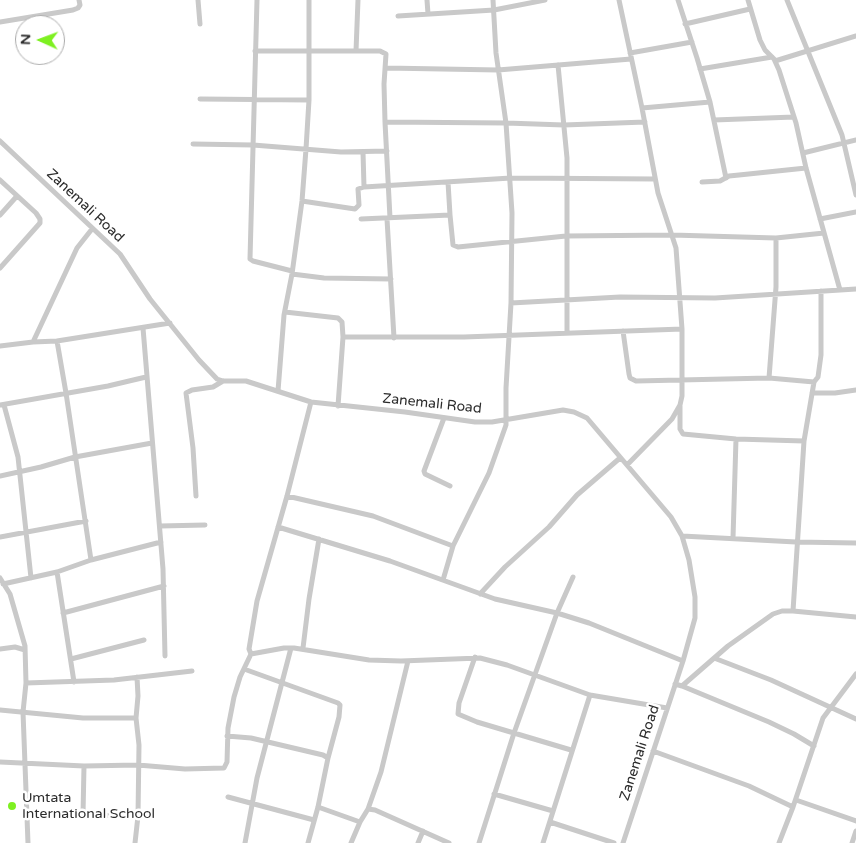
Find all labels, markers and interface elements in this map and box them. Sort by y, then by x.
north arrow [15,15,65,65]
text: N [17,34,34,45]
street label: Zanemali Road [43,166,127,246]
street label: Zanemali Road [382,390,482,418]
street label: Zanemali Road [617,703,663,803]
place label: Umtata International School [22,790,155,822]
marker: Umtata International School [6,800,18,812]

